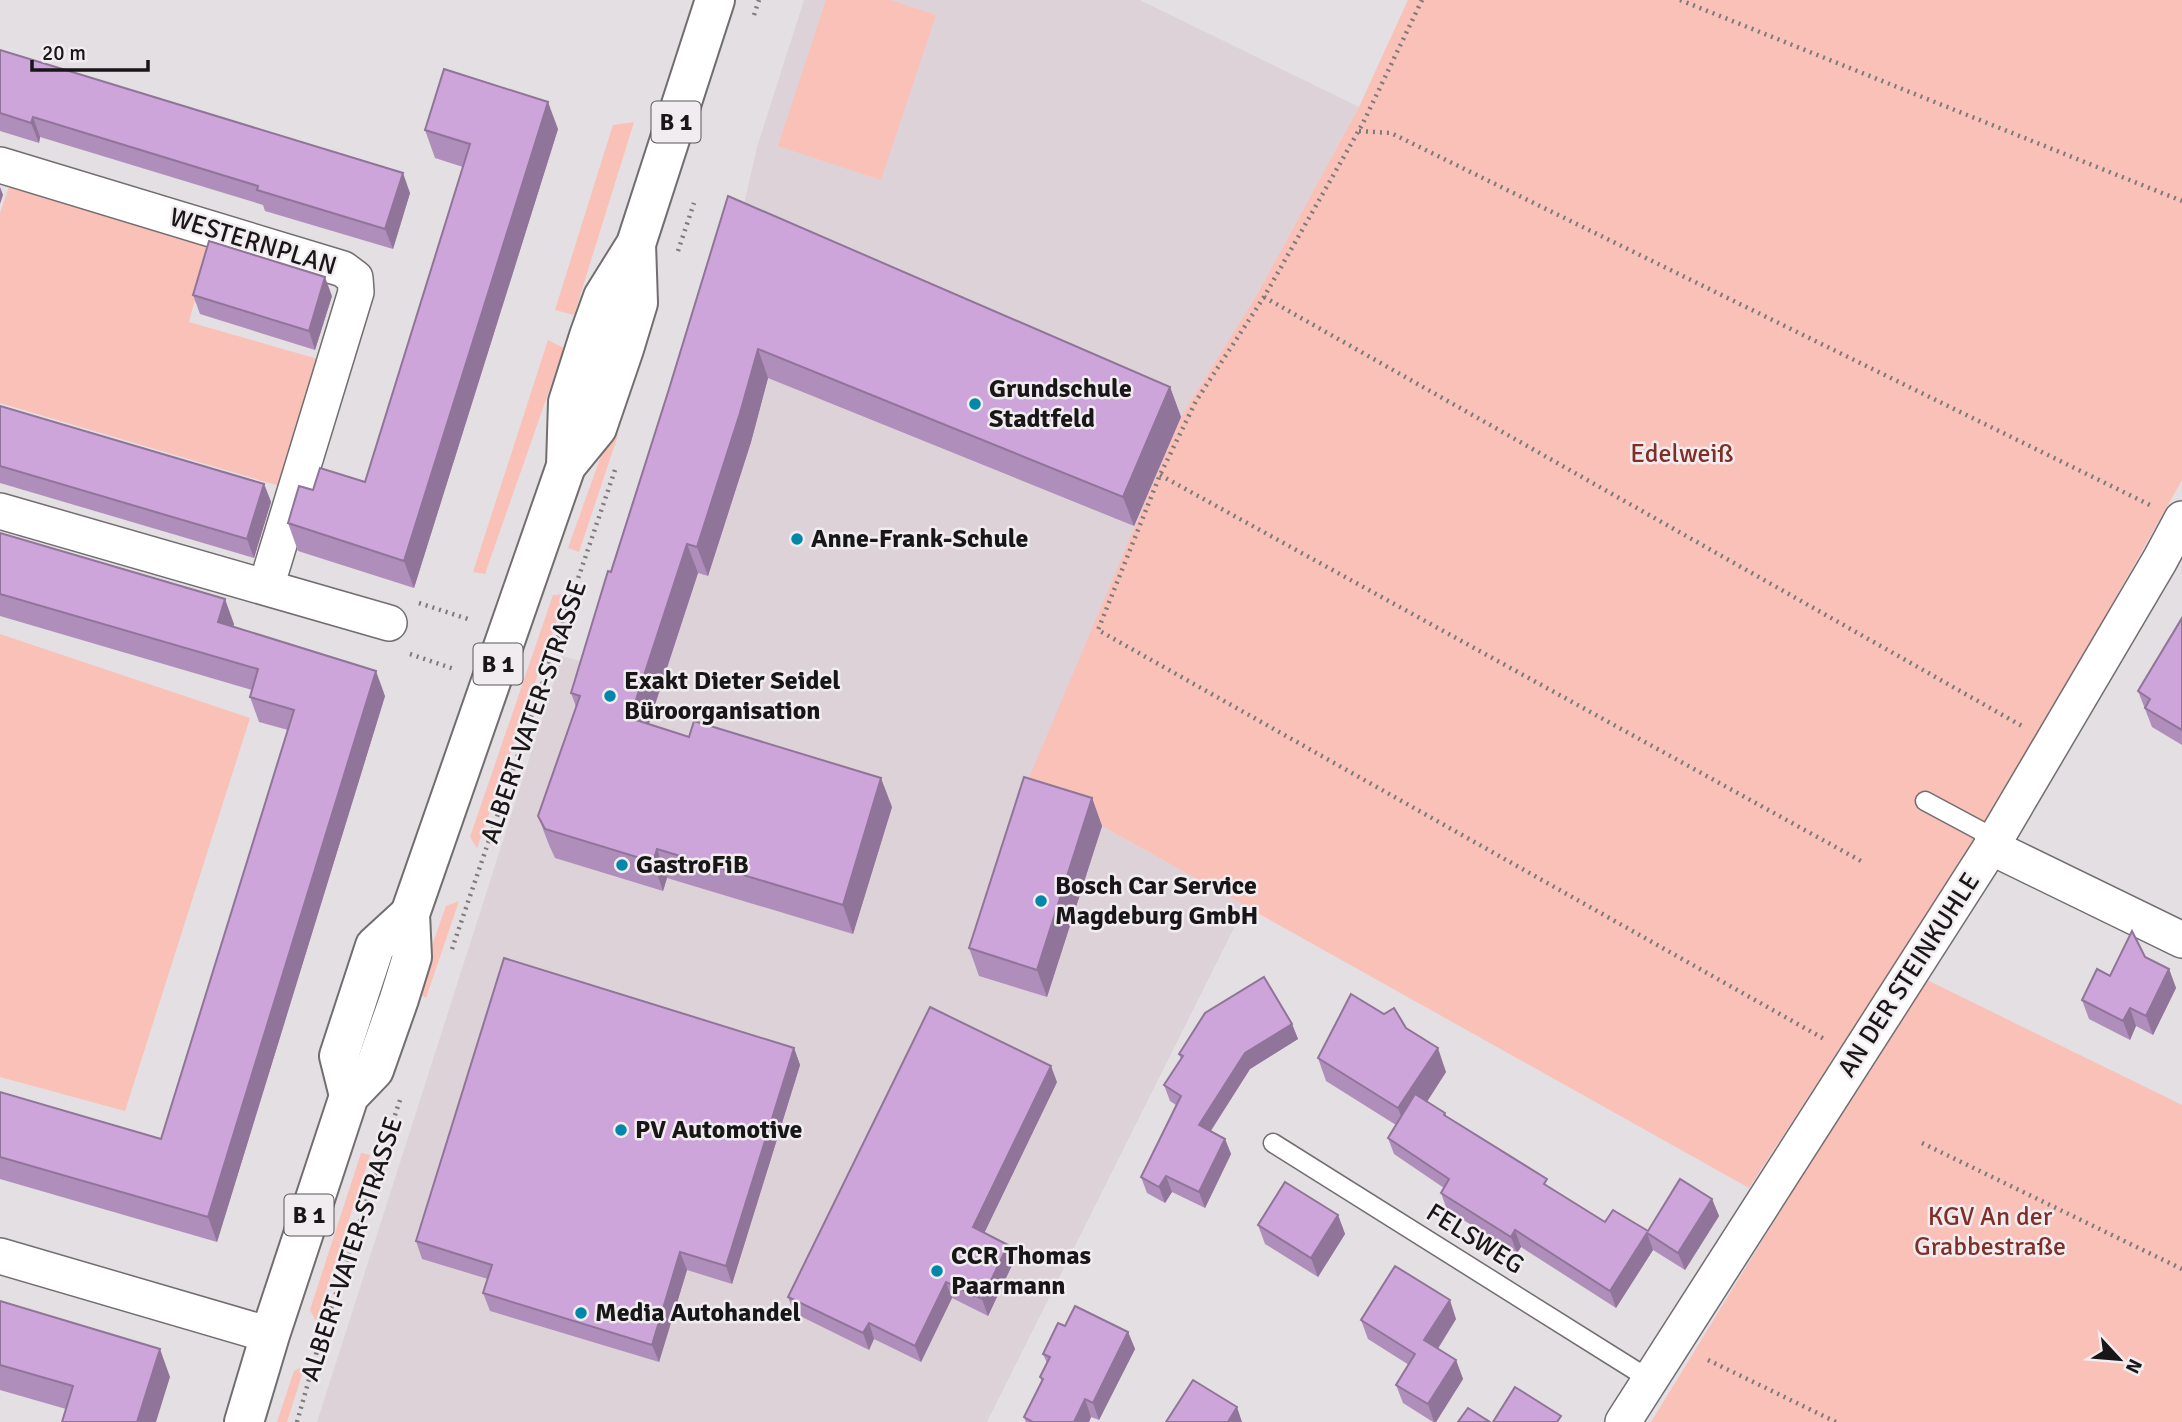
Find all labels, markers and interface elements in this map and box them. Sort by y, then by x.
scale bar [32,28,147,72]
text: 20 m [42,40,86,66]
road number: B 1 [652,101,700,142]
street label: WESTERNPLAN [166,201,340,283]
place label: Grundschule Stadtfeld [989,373,1132,435]
marker: Grundschule Stadtfeld [967,396,983,412]
park label: Edelweiß [1630,438,1734,470]
place label: Anne-Frank-Schule [811,523,1029,555]
marker: Anne-Frank-Schule [789,531,805,547]
street label: ALBERT-VATER-STRASSE [474,576,594,848]
road number: B 1 [474,644,522,684]
place label: Exakt Dieter Seidel Büroorganisation [624,665,840,727]
marker: Exakt Dieter Seidel Büroorganisation [602,688,618,704]
place label: GastroFiB [636,849,749,881]
marker: GastroFiB [614,857,630,873]
street label: AN DER STEINKUHLE [1831,867,1987,1083]
place label: Bosch Car Service Magdeburg GmbH [1055,870,1258,932]
marker: Bosch Car Service Magdeburg GmbH [1033,893,1049,909]
street label: ALBERT-VATER-STRASSE [294,1113,410,1385]
place label: PV Automotive [635,1114,803,1146]
marker: PV Automotive [613,1122,629,1138]
road number: B 1 [284,1195,334,1236]
street label: FELSWEG [1420,1197,1530,1281]
park label: KGV An der Grabbestraße [1914,1201,2066,1263]
place label: CCR Thomas Paarmann [951,1240,1091,1302]
marker: CCR Thomas Paarmann [929,1263,945,1279]
place label: Media Autohandel [595,1297,801,1329]
marker: Media Autohandel [573,1305,589,1321]
north arrow [2084,1324,2154,1394]
text: N [2120,1355,2147,1377]

